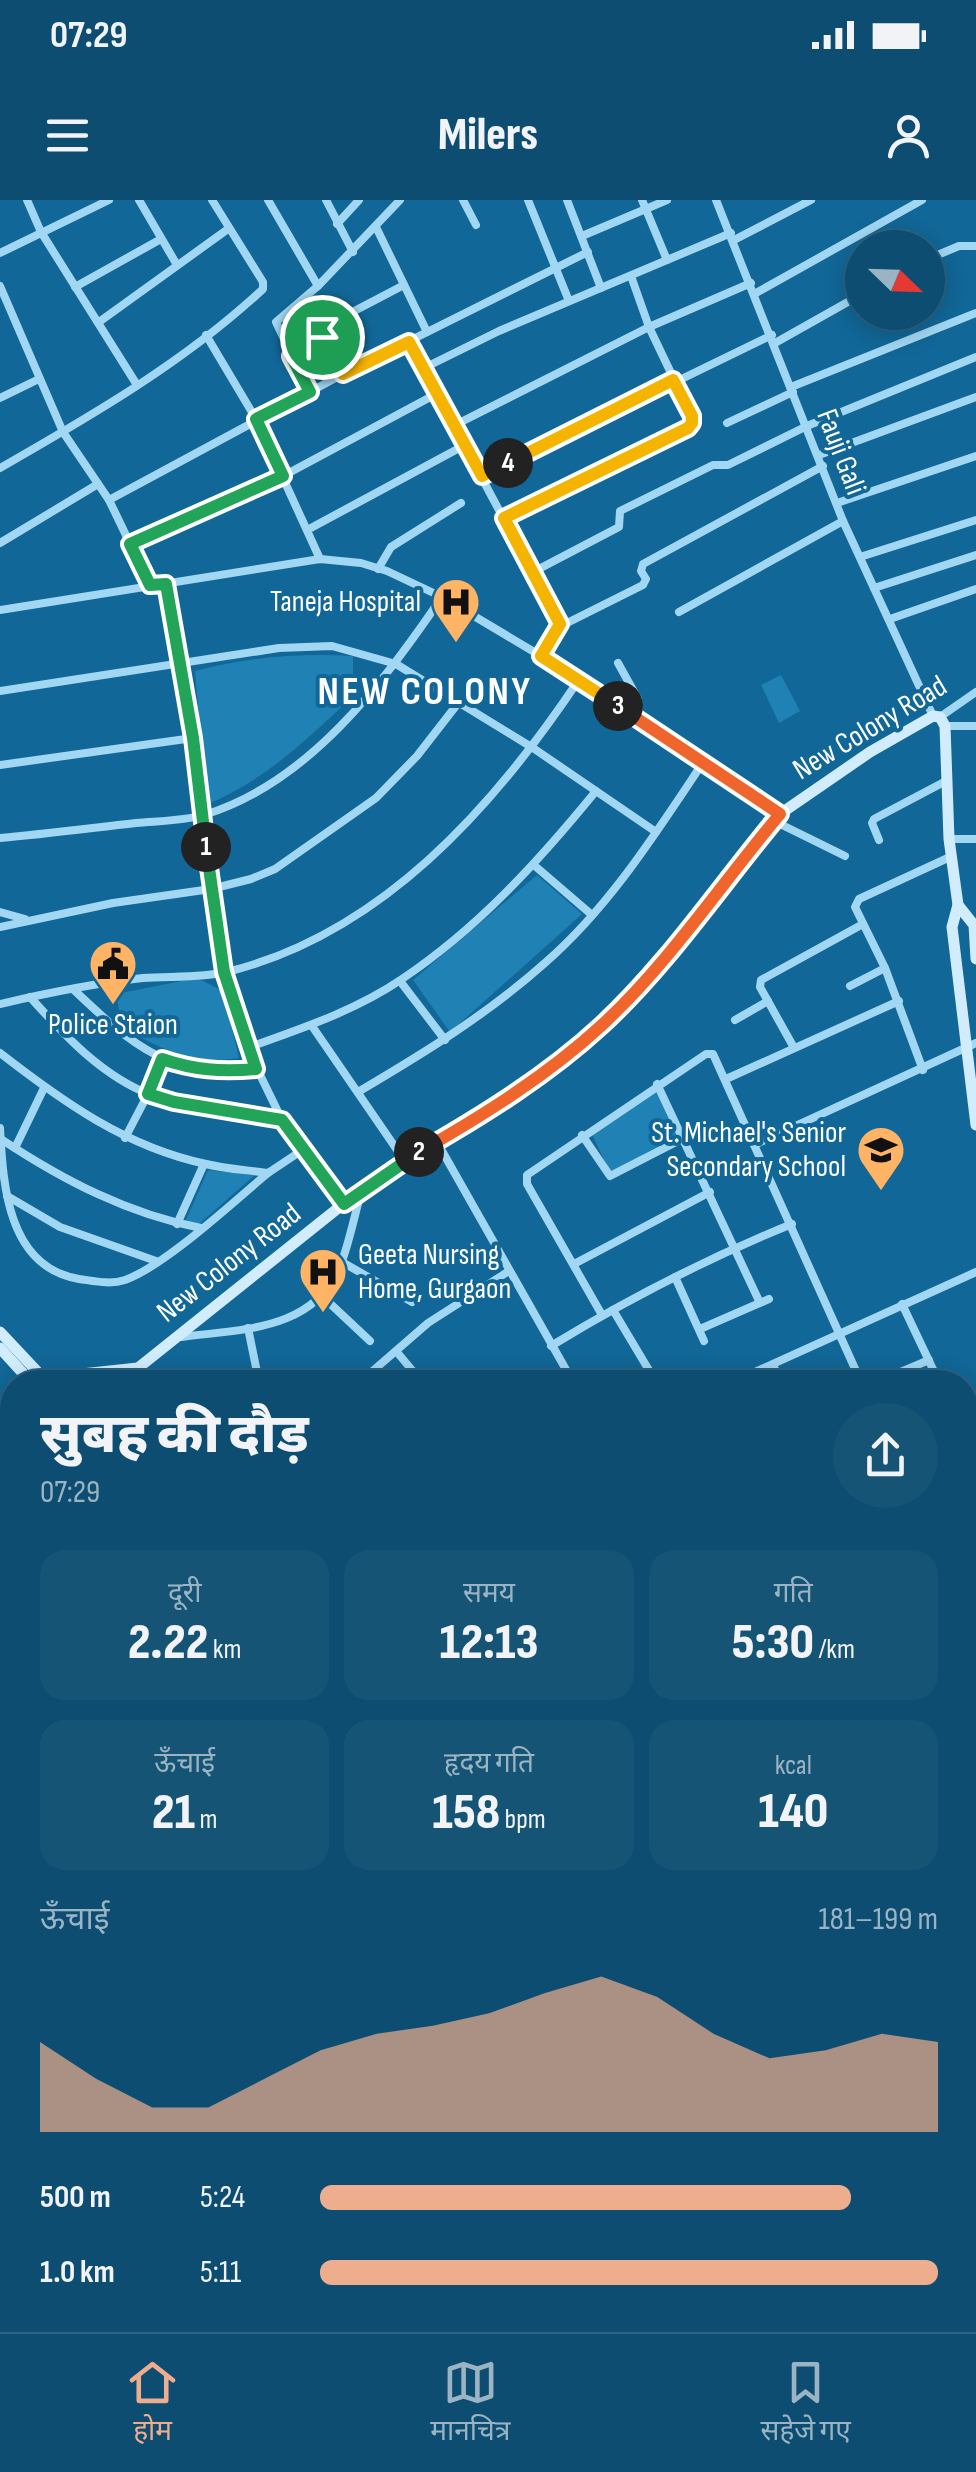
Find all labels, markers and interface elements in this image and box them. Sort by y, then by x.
text: 07:29 [50,13,128,58]
icon: menu [40,108,95,163]
text: Milers [438,108,538,163]
icon: person [881,108,936,163]
north arrow [845,230,945,330]
map controls [845,230,945,330]
pin [280,295,365,380]
icon: arrive [295,310,350,365]
street label: Fauji Gali [808,404,874,500]
pin: 4 [483,438,533,488]
text: 4 [501,446,515,479]
hospital icon: Taneja Hospital [430,576,482,644]
place label: Taneja Hospital [270,584,421,620]
district label: NEW COLONY [318,668,532,716]
street label: New Colony Road [787,668,953,788]
pin: 3 [593,681,643,731]
text: 3 [612,689,624,722]
pin: 1 [181,822,231,872]
text: 1 [201,830,211,863]
public building icon: Police Staion [87,938,139,1006]
place label: Police Staion [48,1007,178,1043]
place label: St. Michael's Senior Secondary School [651,1115,846,1185]
school or university icon: St. Michael's Senior Secondary School [855,1124,907,1192]
pin: 2 [394,1127,444,1177]
text: 2 [413,1135,425,1168]
street label: New Colony Road [150,1196,308,1330]
place label: Geeta Nursing Home, Gurgaon [358,1237,511,1307]
hospital icon: Geeta Nursing Home, Gurgaon [297,1246,349,1314]
text: सुबह की दौड़ [40,1402,309,1469]
button: share [833,1403,938,1508]
text: 07:29 [40,1473,100,1512]
text: दूरी [168,1577,201,1610]
text: समय [463,1577,515,1610]
text: गति [774,1577,813,1610]
text: 2.22 [128,1613,208,1673]
text: 12:13 [439,1613,539,1673]
text: 5:30 [732,1613,814,1673]
text: km [208,1633,241,1666]
text: /km [814,1633,855,1666]
text: ऊँचाई [154,1747,215,1780]
text: हृदय गति [444,1747,534,1780]
text: kcal [775,1749,812,1782]
text: 140 [758,1782,828,1842]
text: 21 [152,1783,195,1843]
text: 158 [432,1783,500,1843]
text: m [195,1803,217,1836]
text: bpm [500,1803,546,1836]
text: ऊँचाई [40,1900,109,1939]
text: 181–199 m [819,1900,938,1939]
text: 500 m [40,2178,111,2217]
text: 5:24 [200,2178,245,2217]
text: 1.0 km [40,2253,115,2292]
text: 5:11 [200,2253,241,2292]
tab: होम [125,2355,180,2451]
tab: मानचित्र [430,2355,510,2451]
tab: सहेजे गए [761,2355,851,2451]

